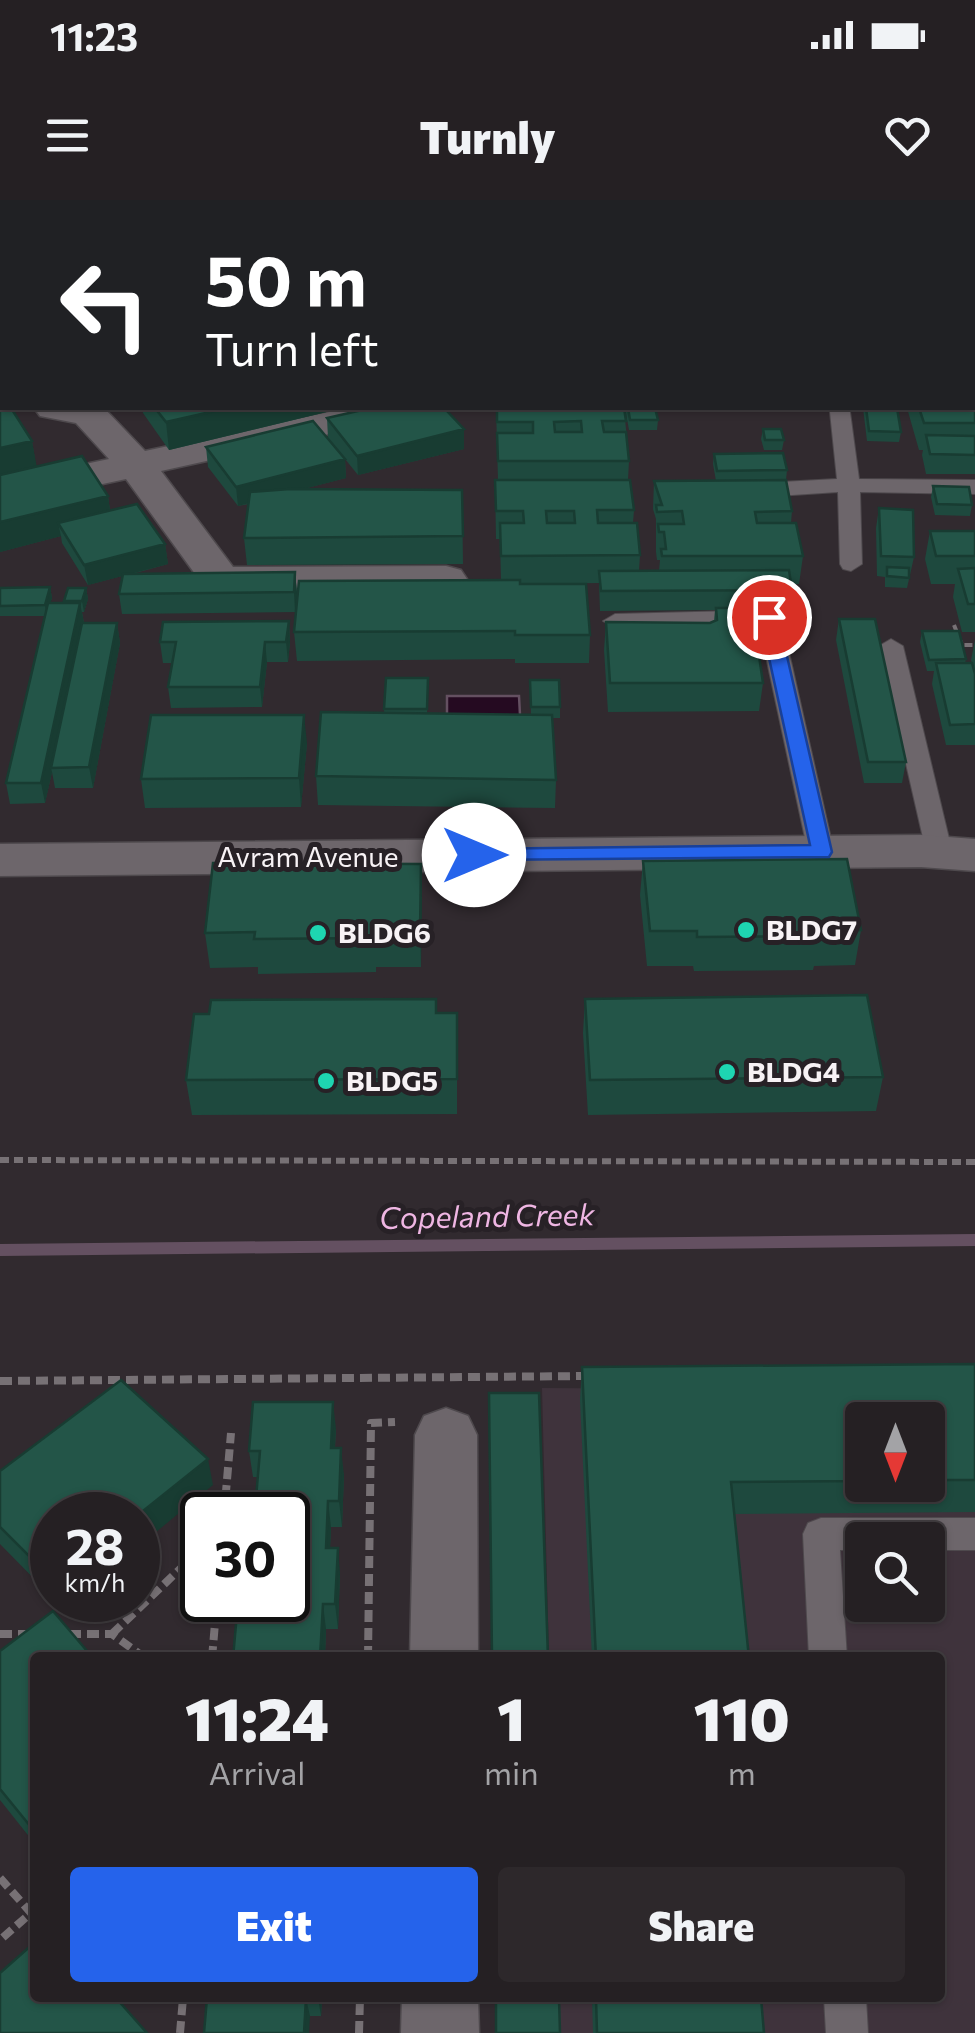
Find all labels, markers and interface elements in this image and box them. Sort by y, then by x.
text: 11:23 [50,12,138,59]
icon: menu [40,108,95,163]
text: Turnly [419,108,556,163]
icon: heart [880,108,935,163]
text: 50 m [205,235,367,320]
icon: left [40,240,170,370]
text: Turn left [205,320,379,375]
pin [727,575,812,660]
icon: arrive [742,590,797,645]
position arrow [422,803,526,907]
street label: Avram Avenue [217,839,399,873]
place label: BLDG7 [766,912,857,946]
place label: BLDG6 [338,915,431,949]
marker: BLDG7 [735,919,757,941]
marker: BLDG6 [307,922,329,944]
place label: BLDG4 [747,1054,840,1088]
marker: BLDG4 [716,1061,738,1083]
place label: BLDG5 [346,1063,438,1097]
marker: BLDG5 [315,1070,337,1092]
water label: Copeland Creek [379,1194,596,1235]
north arrow [845,1402,945,1502]
map controls [845,1402,945,1622]
speed limit sign: 30 [180,1492,310,1622]
text: 28 [65,1514,125,1575]
button: search [845,1522,945,1622]
text: km/h [65,1567,125,1597]
text: 11:24 [185,1680,329,1753]
text: 1 [497,1680,525,1753]
text: 110 [694,1680,790,1753]
text: Arrival [209,1752,305,1792]
text: min [484,1752,539,1792]
text: m [728,1752,756,1792]
button: Exit [70,1867,478,1982]
button: Share [498,1867,905,1982]

